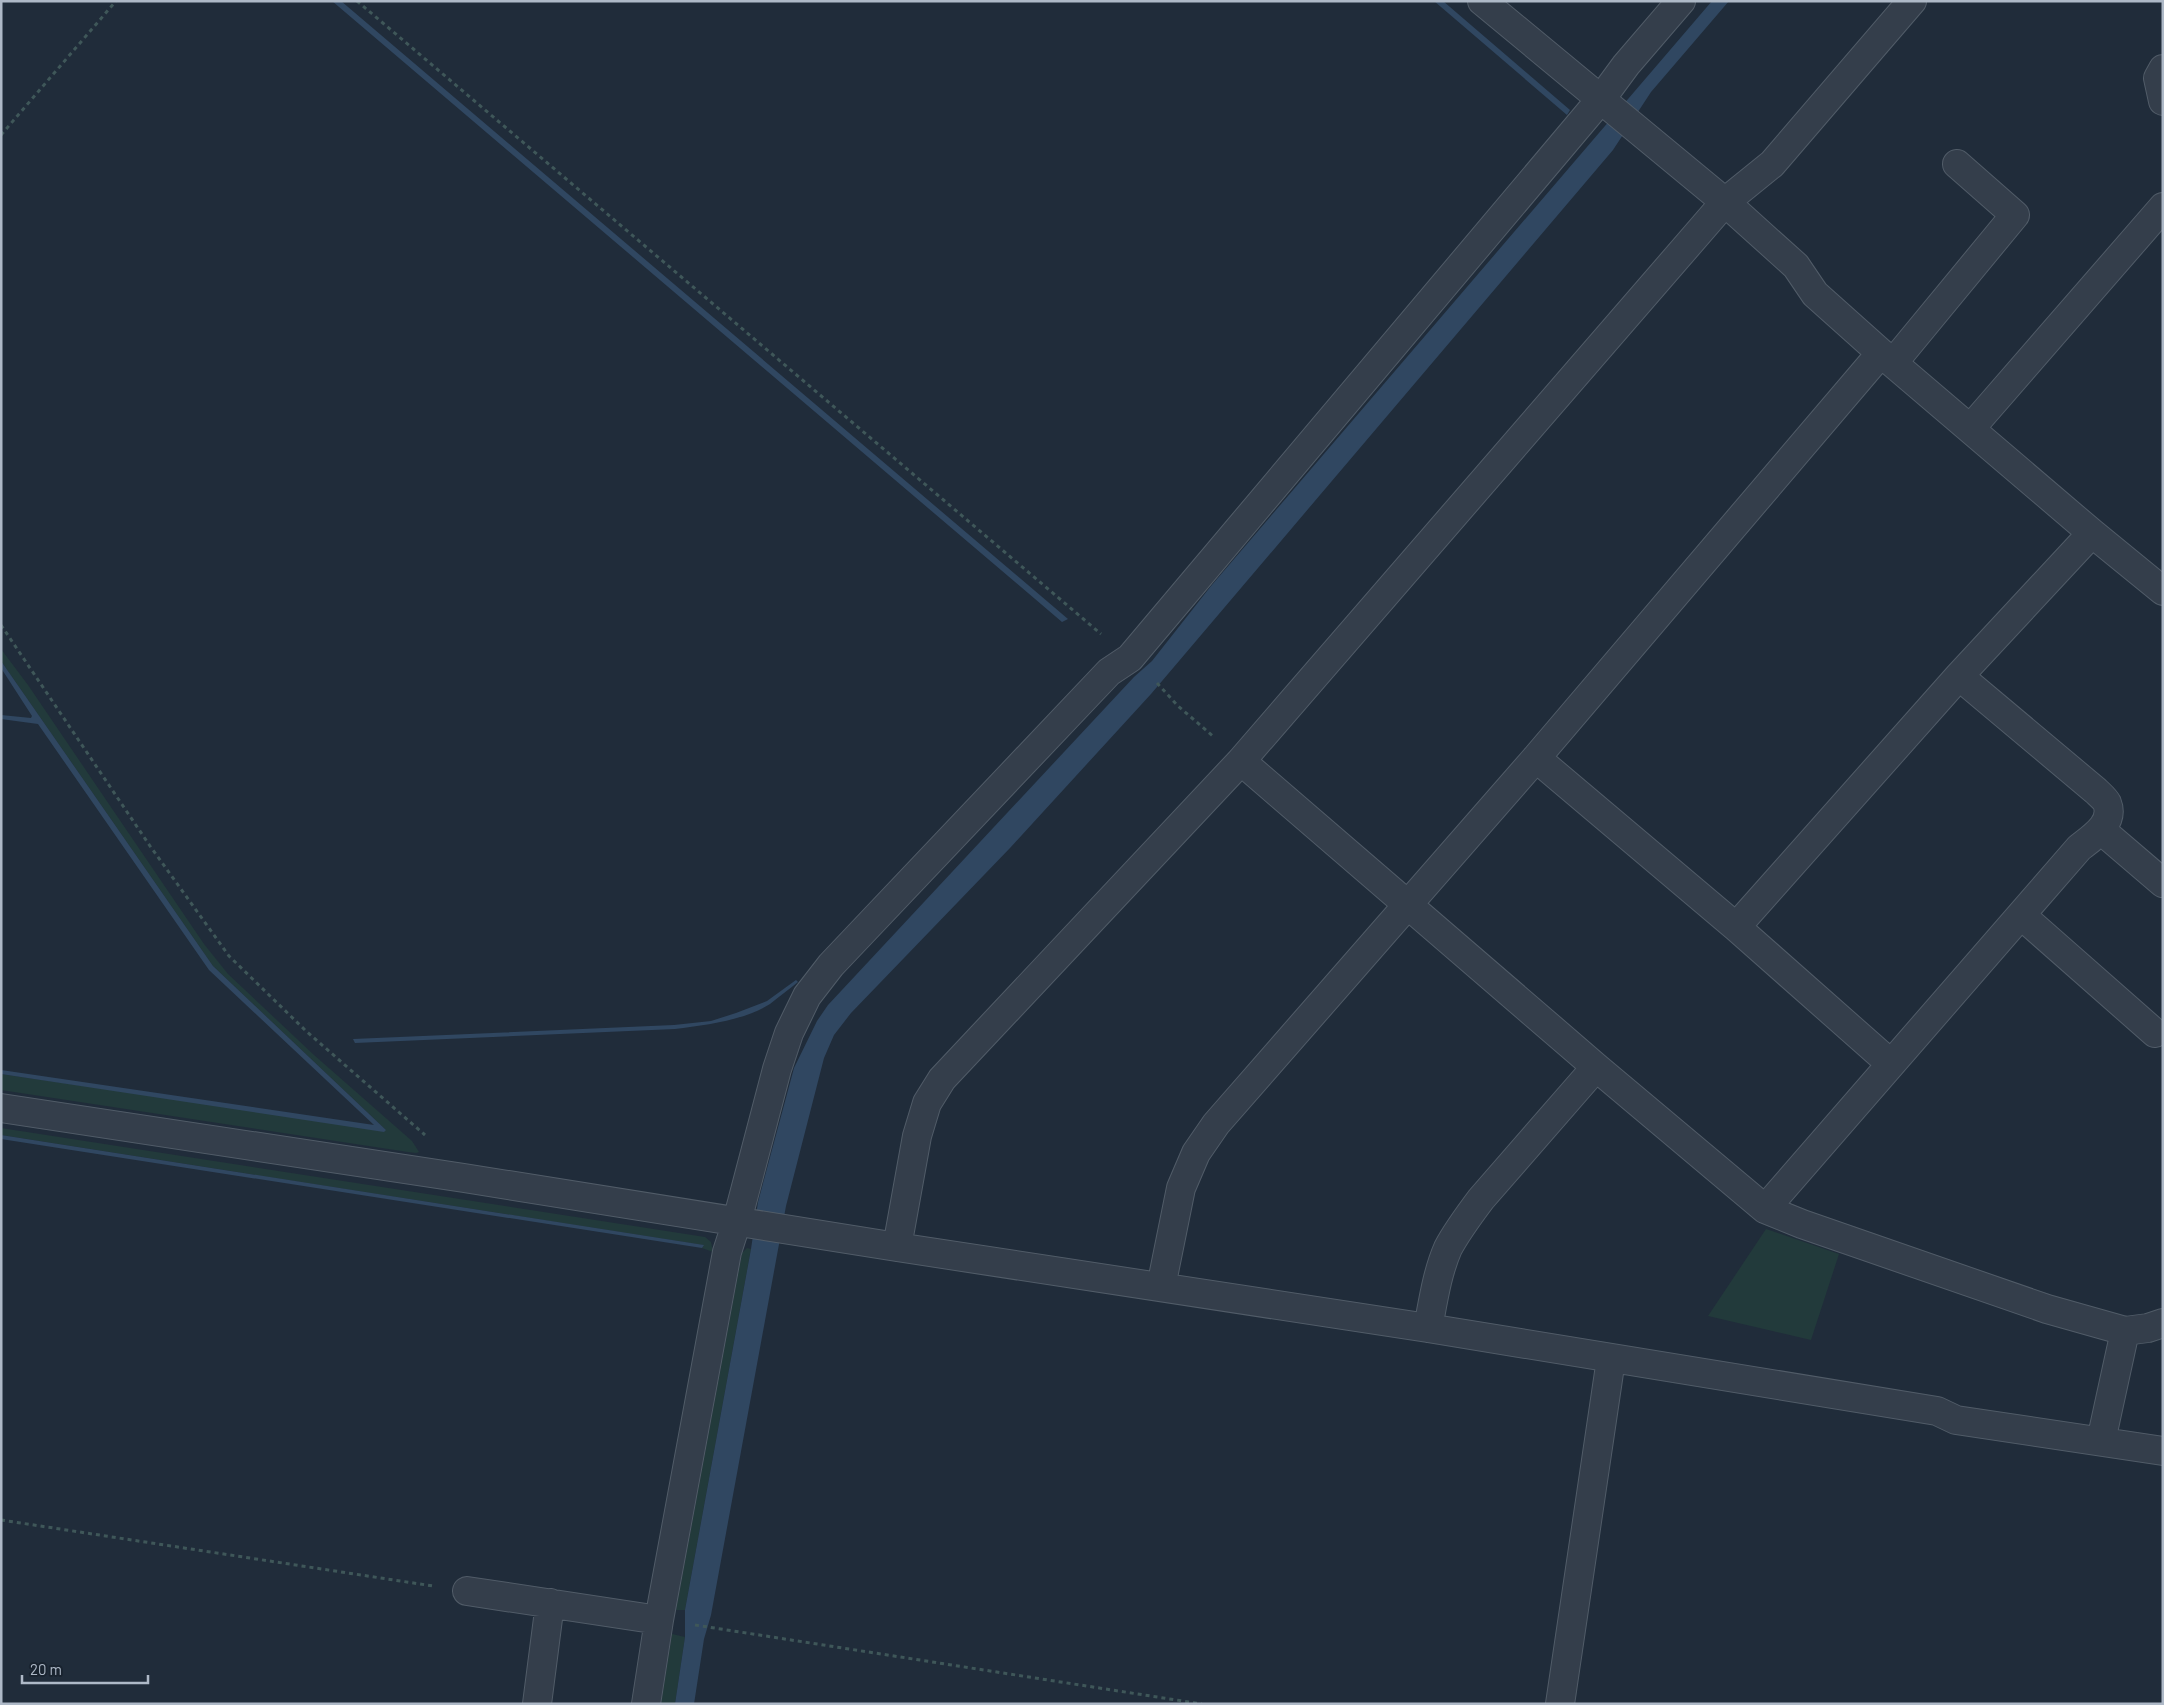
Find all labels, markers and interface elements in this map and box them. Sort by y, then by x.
scale bar [22,1652,149,1684]
text: 20 m [30,1660,62,1678]

